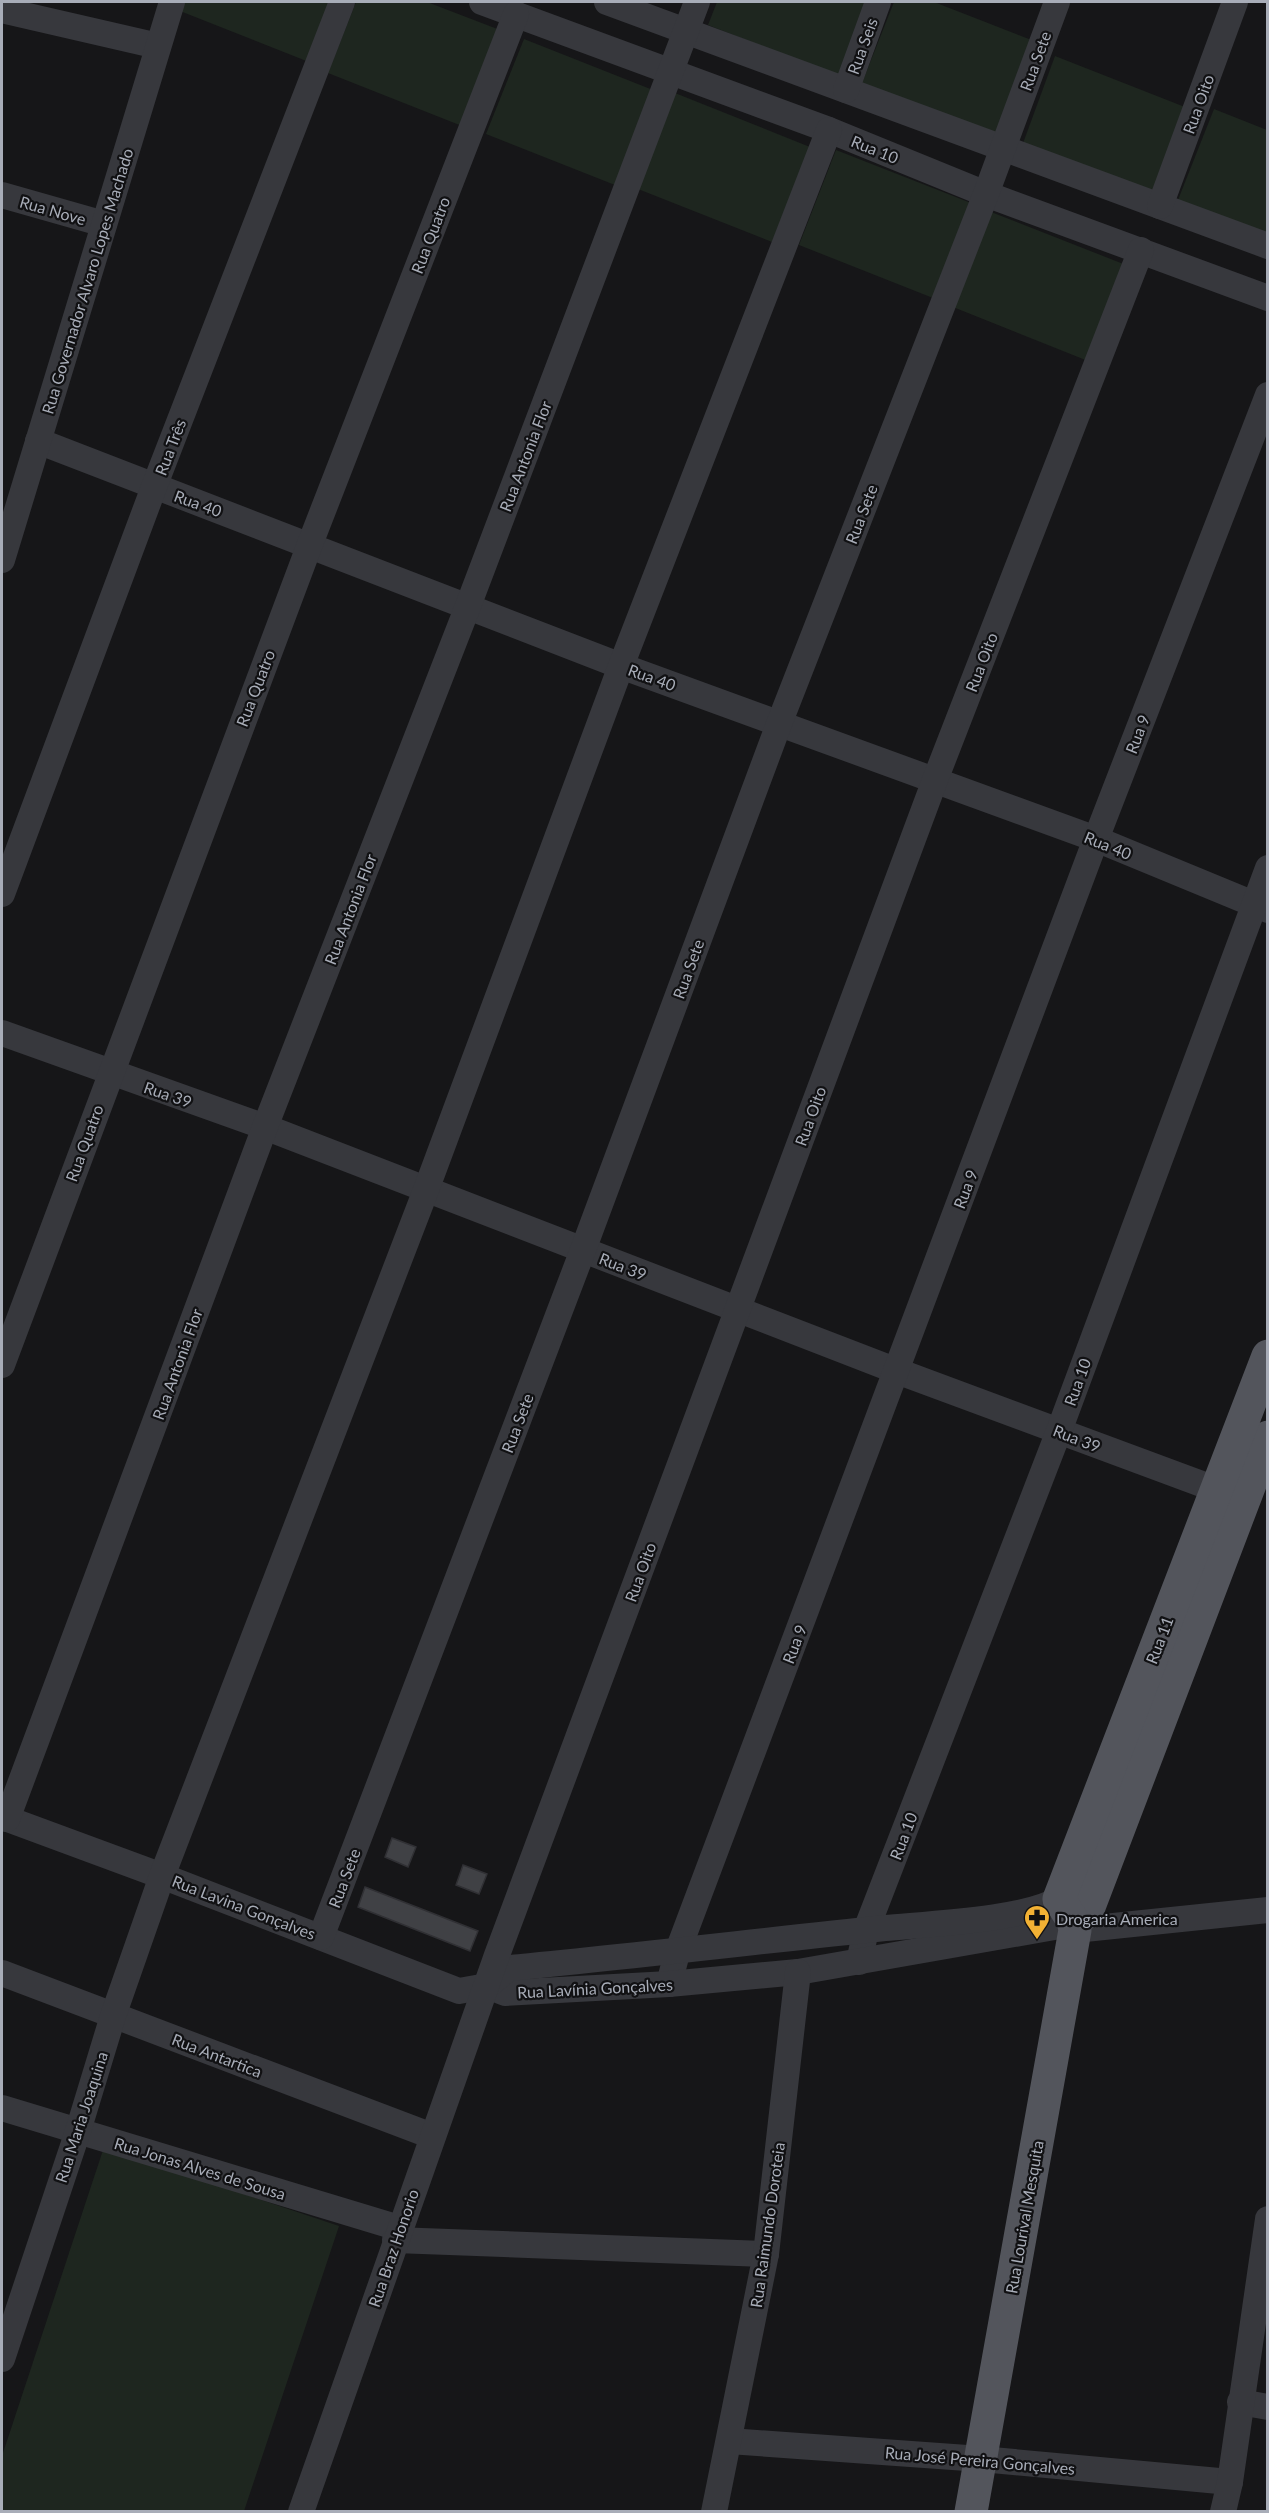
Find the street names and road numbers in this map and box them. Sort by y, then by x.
street label: Rua Seis [843,15,881,77]
street label: Rua Sete [1015,29,1055,93]
street label: Rua Oito [1178,72,1218,136]
street label: Rua 10 [849,131,901,167]
street label: Rua Governador Alvaro Lopes Machado [37,146,137,416]
street label: Rua Nove [18,192,88,228]
street label: Rua Quatro [407,194,453,276]
street label: Rua Antonia Flor [495,398,555,514]
street label: Rua Três [151,416,189,478]
street label: Rua Sete [841,482,881,546]
street label: Rua 40 [172,486,224,520]
street label: Rua Oito [961,630,1001,694]
street label: Rua Quatro [232,647,278,729]
street label: Rua 40 [626,660,678,694]
street label: Rua 9 [1121,712,1153,756]
street label: Rua 40 [1082,827,1134,863]
street label: Rua Antonia Flor [320,851,380,967]
street label: Rua Sete [668,937,708,1001]
street label: Rua 39 [142,1077,194,1111]
street label: Rua Oito [790,1084,830,1148]
street label: Rua Quatro [61,1102,107,1184]
street label: Rua 9 [949,1167,981,1211]
street label: Rua 39 [597,1248,649,1284]
street label: Rua Antonia Flor [148,1306,206,1422]
street label: Rua 10 [1060,1356,1094,1408]
street label: Rua Sete [497,1391,537,1455]
street label: Rua 39 [1051,1420,1103,1456]
street label: Rua Oito [620,1540,660,1604]
street label: Rua 11 [1141,1614,1177,1666]
street label: Rua 9 [778,1622,810,1666]
street label: Rua 10 [885,1810,921,1862]
street label: Rua Sete [324,1846,364,1910]
street label: Rua Lavina Gonçalves [170,1871,318,1943]
street label: Rua Lavínia Gonçalves [517,1974,673,2002]
street label: Rua Antartica [169,2029,265,2081]
street label: Rua Maria Joaquina [51,2049,111,2185]
street label: Rua Jonas Alves de Sousa [112,2133,288,2203]
street label: Rua Lourival Mesquita [1001,2139,1047,2295]
street label: Rua Raimundo Doroteia [746,2141,788,2309]
street label: Rua Braz Honorio [364,2186,422,2310]
street label: Rua José Pereira Gonçalves [884,2442,1076,2478]

